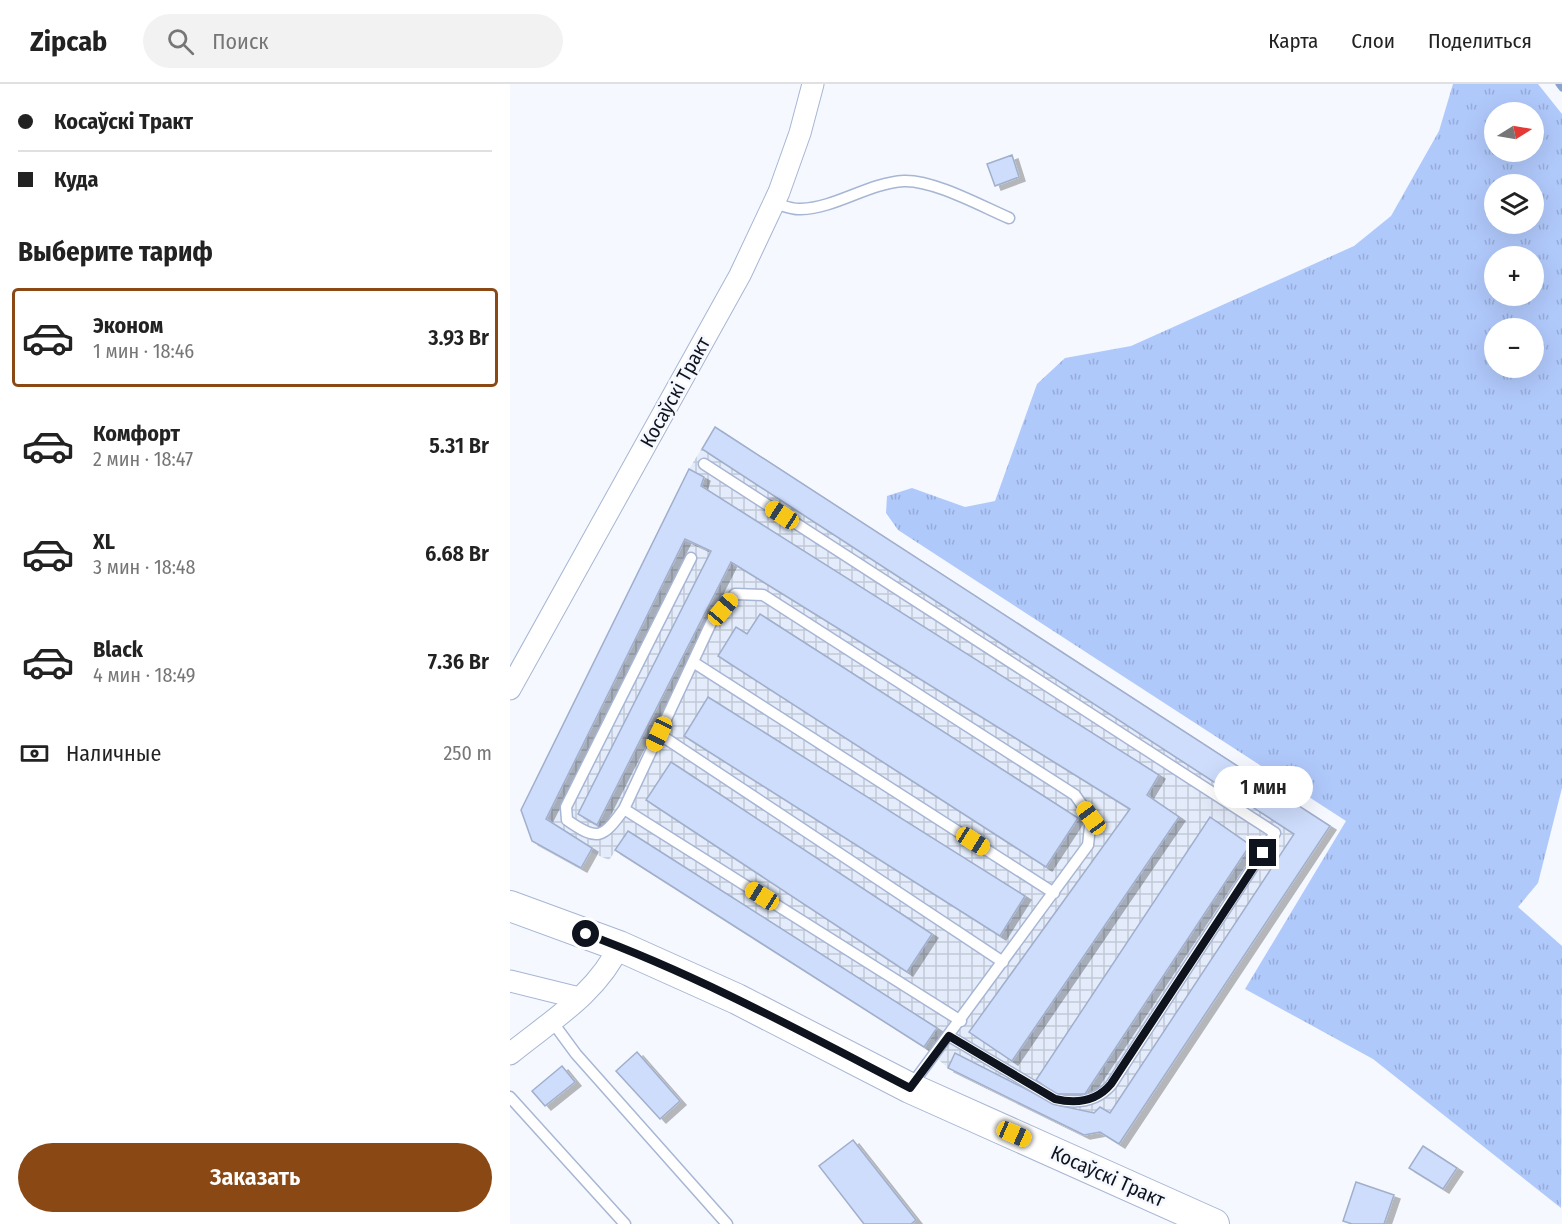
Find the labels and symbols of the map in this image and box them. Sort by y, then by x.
north arrow [1484,102,1544,162]
street label: Косаўскі Тракт [635,332,716,451]
car [762,498,802,532]
car [705,589,741,629]
car [643,714,675,754]
callout: 1 мин [1214,766,1312,808]
car [1073,798,1109,838]
car [953,824,993,858]
route end [1249,839,1276,866]
car [742,879,782,913]
route start [572,920,599,947]
car [994,1118,1034,1150]
street label: Косаўскі Тракт [1047,1140,1170,1212]

